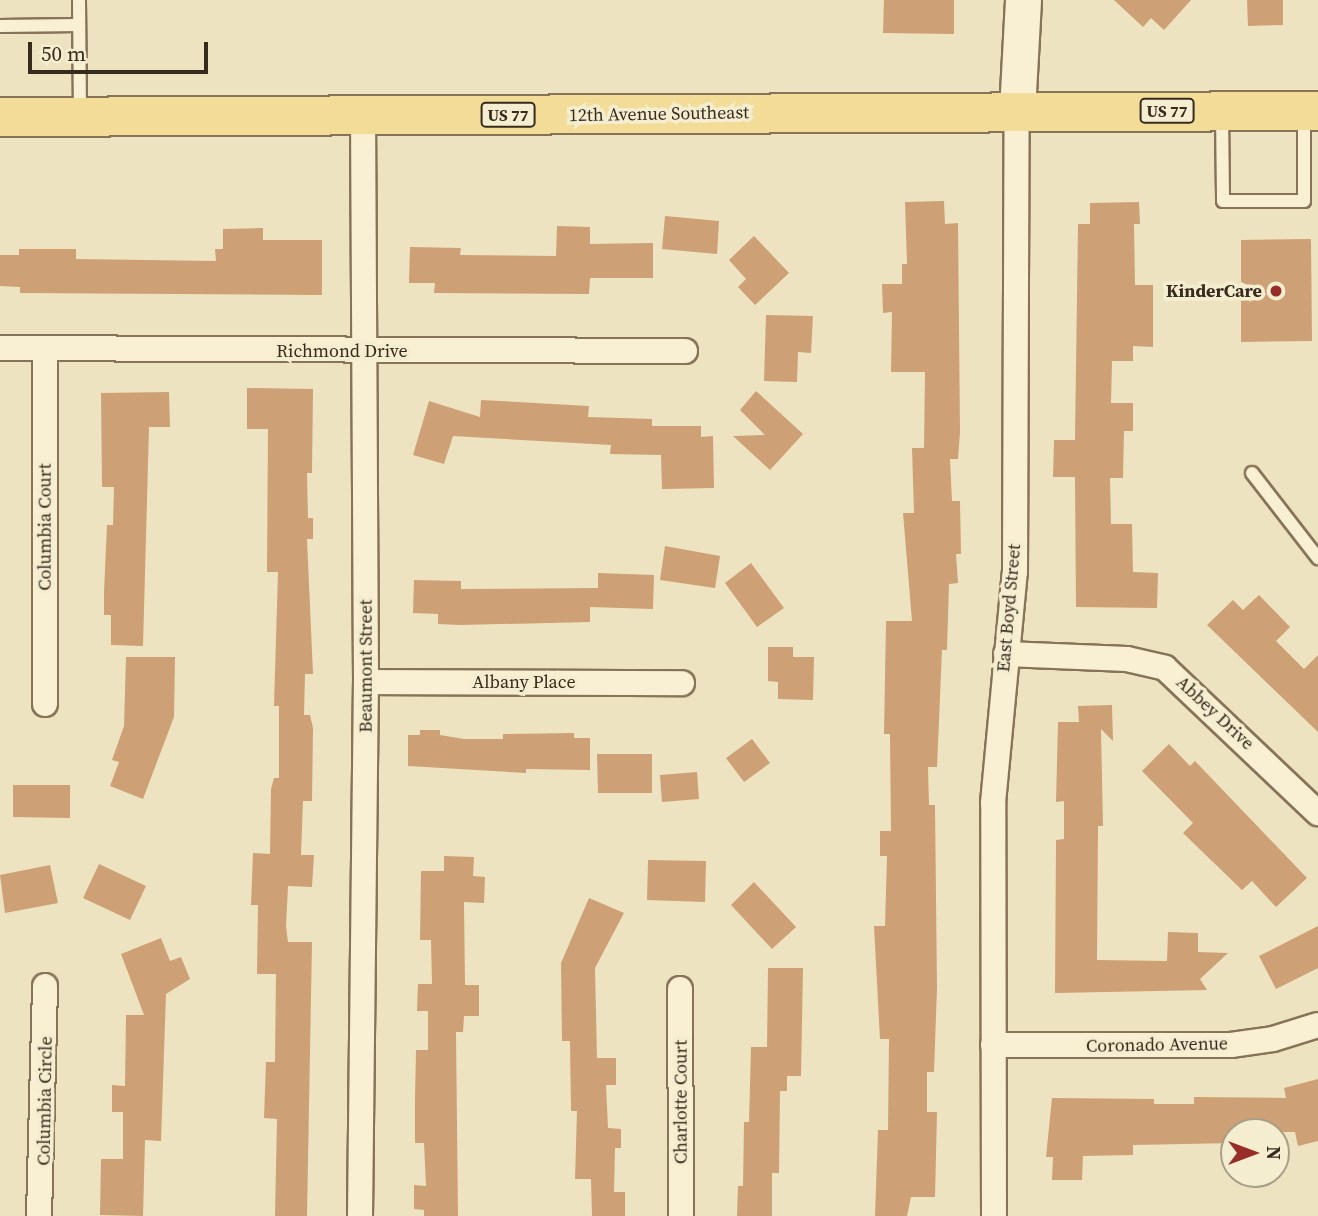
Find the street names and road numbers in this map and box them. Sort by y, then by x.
road number: US 77 [1139,99,1195,124]
road number: US 77 [480,102,536,127]
street label: 12th Avenue Southeast [569,102,749,126]
street label: Richmond Drive [276,340,408,362]
street label: Columbia Court [34,463,56,591]
street label: East Boyd Street [993,543,1025,673]
street label: Beaumont Street [355,599,377,733]
street label: Albany Place [472,671,576,693]
street label: Abbey Drive [1172,672,1258,754]
street label: Coronado Avenue [1086,1033,1228,1057]
street label: Columbia Circle [33,1036,57,1166]
street label: Charlotte Court [670,1040,692,1164]

